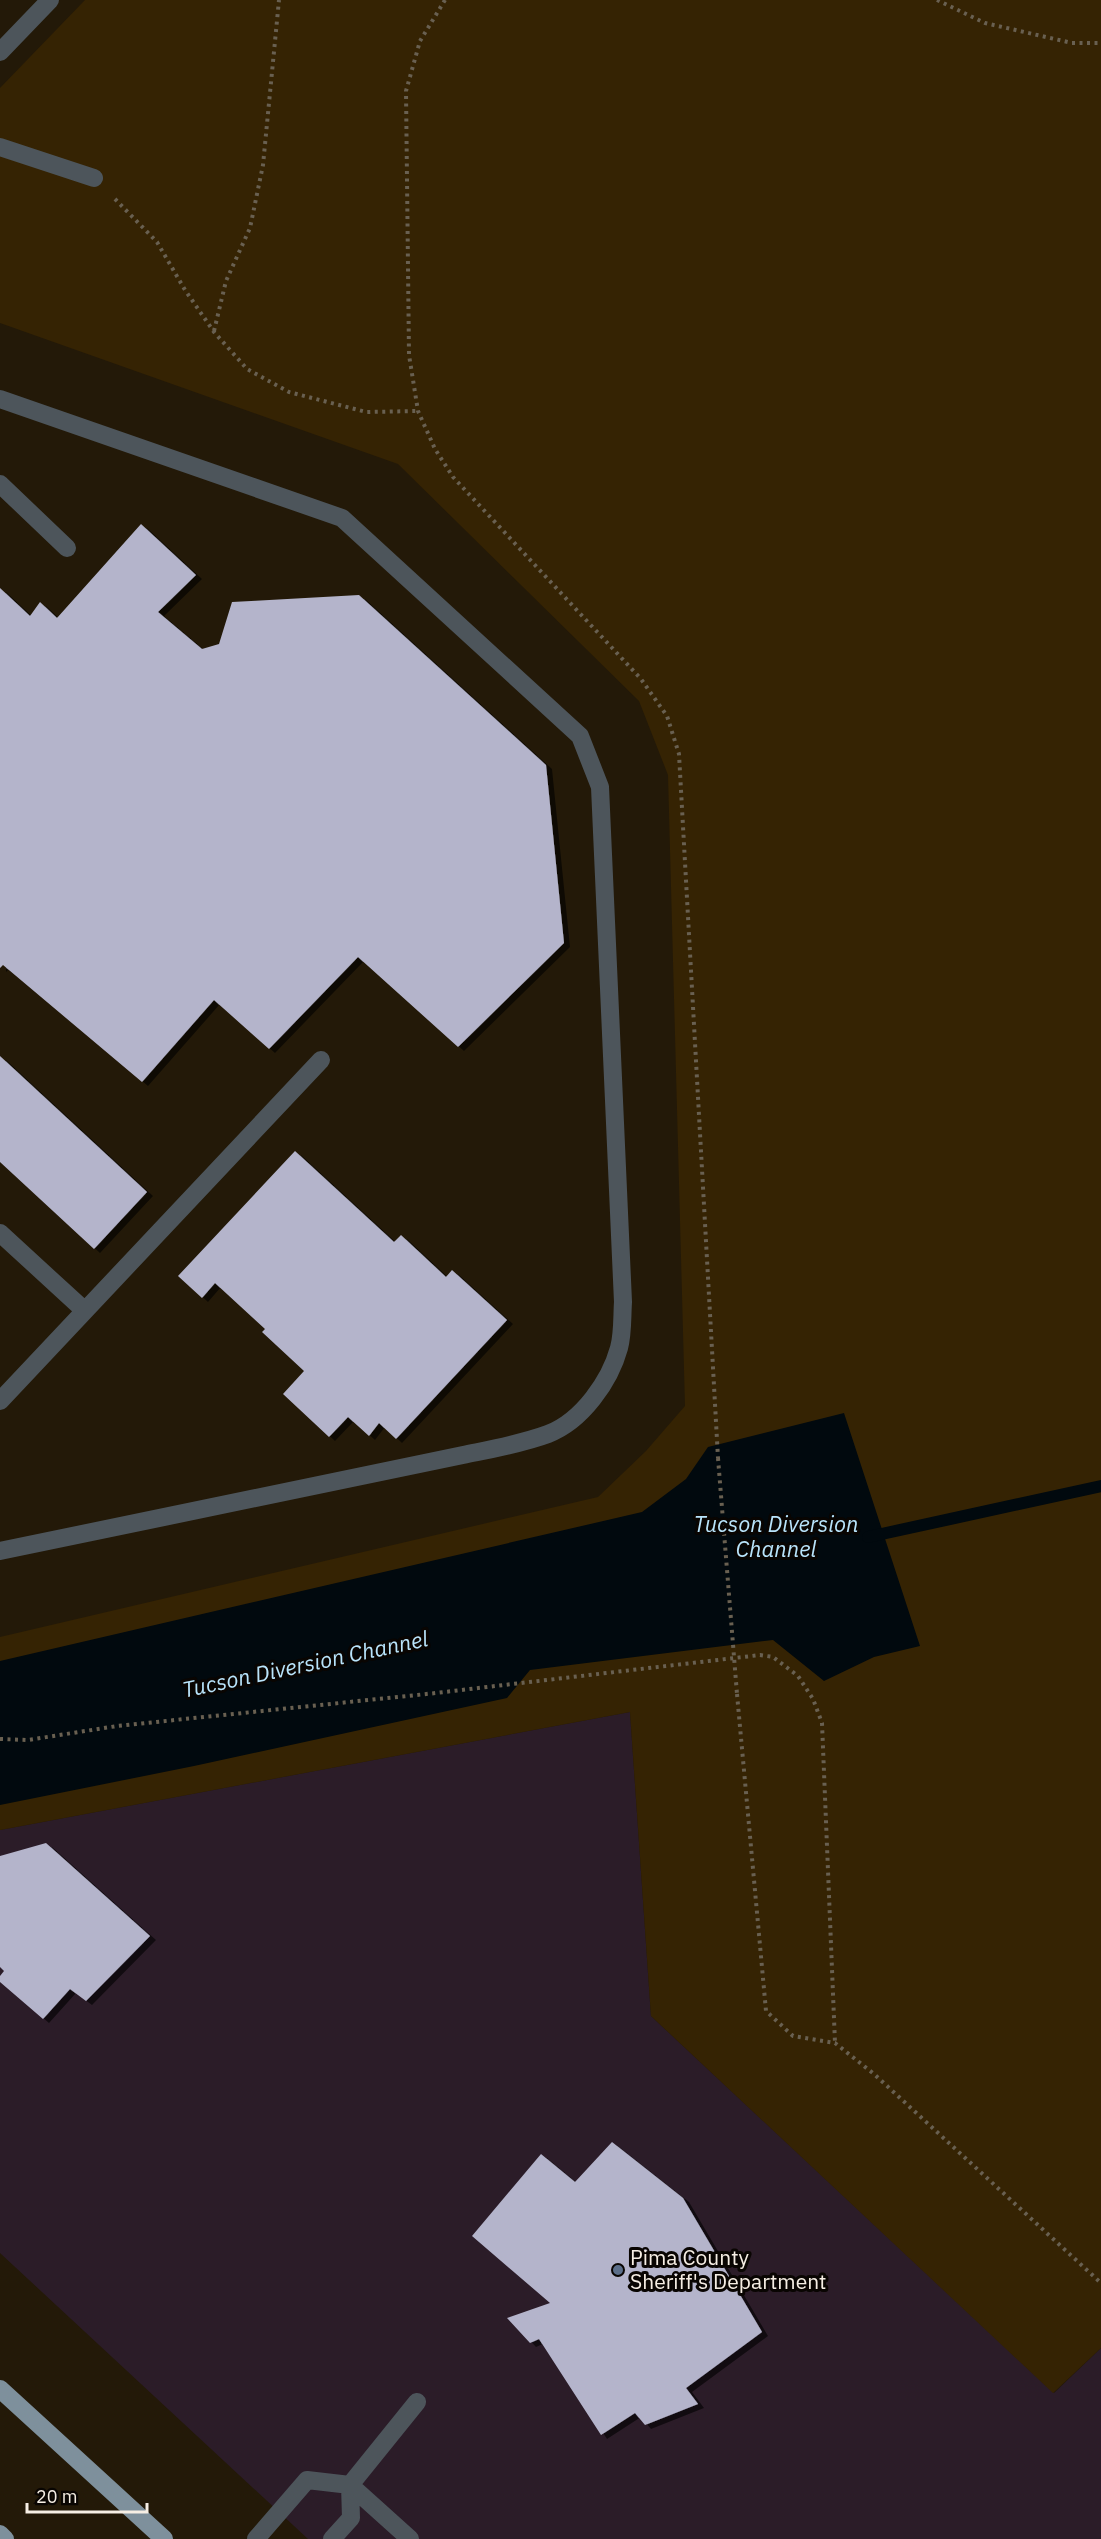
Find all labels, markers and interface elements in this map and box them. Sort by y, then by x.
water label: Tucson Diversion Channel [694,1509,858,1563]
water label: Tucson Diversion Channel [179,1623,431,1704]
place label: Pima County Sheriff's Department [630,2243,826,2295]
marker: Pima County Sheriff's Department [611,2263,625,2277]
scale bar [27,2476,147,2514]
text: 20 m [36,2485,78,2508]

